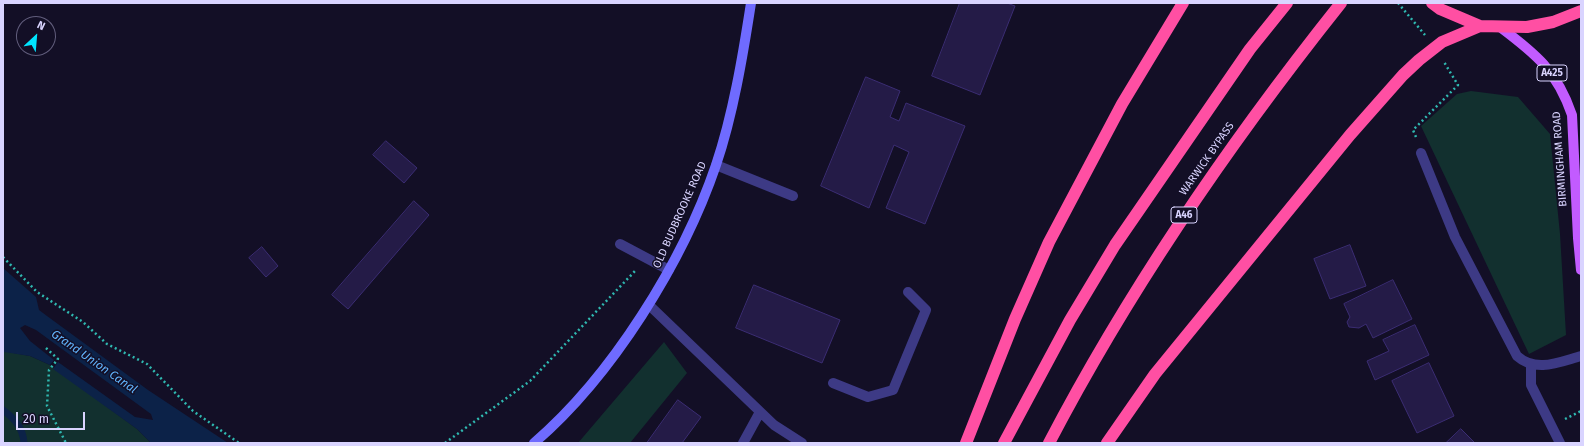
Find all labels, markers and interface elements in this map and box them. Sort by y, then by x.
north arrow [16,16,56,56]
text: N [35,18,47,33]
road number: A425 [1537,65,1567,81]
street label: BIRMINGHAM ROAD [1550,111,1570,207]
street label: WARWICK BYPASS [1177,120,1237,198]
street label: OLD BUDBROOKE ROAD [651,160,709,270]
road number: A46 [1171,207,1197,223]
water label: Grand Union Canal [48,327,140,397]
scale bar [18,404,87,430]
text: 20 m [23,412,49,426]

